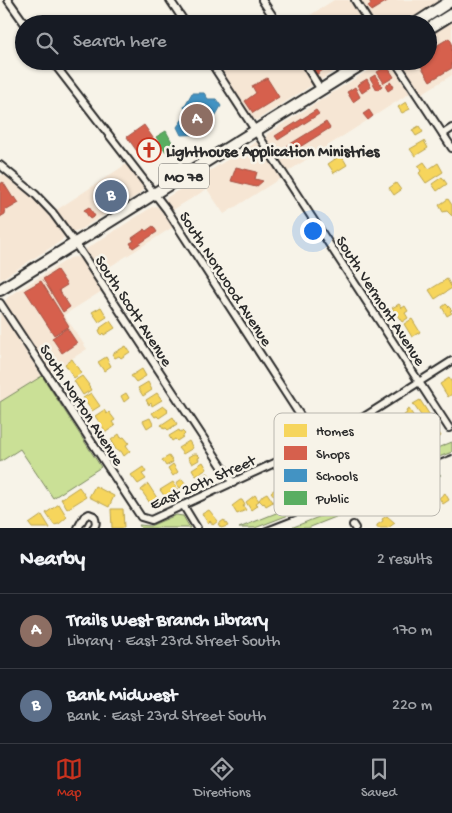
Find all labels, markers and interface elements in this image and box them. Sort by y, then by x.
search box [15,15,437,70]
icon: search [33,29,61,57]
text: Search here [73,31,167,54]
pin: A [181,101,213,139]
church icon: Lighthouse Application Ministries [136,137,162,163]
place label: Lighthouse Application Ministries [166,144,381,163]
road number: MO 78 [159,164,209,188]
pin: B [95,177,127,215]
street label: South Norwood Avenue [173,209,275,351]
your location [300,218,326,244]
street label: South Vermont Avenue [330,234,428,371]
street label: South Scott Avenue [89,253,175,371]
street label: South Norton Avenue [34,342,127,471]
legend [274,413,440,516]
text: Homes [316,424,354,441]
text: Shops [316,447,350,464]
street label: East 20th Street [148,452,261,516]
text: Schools [316,469,358,486]
text: Public [315,492,350,509]
text: Nearby [20,548,85,573]
text: 2 results [377,551,432,570]
text: Trails West Branch Library [67,610,268,633]
text: A [31,622,41,641]
text: 170 m [393,622,432,641]
text: Library · East 23rd Street South [67,633,280,652]
text: Bank Midwest [67,685,177,708]
text: B [32,697,40,716]
text: 220 m [392,697,432,716]
text: Bank · East 23rd Street South [67,708,266,727]
tab: Map [55,755,83,802]
tab: Directions [194,755,251,802]
tab: Saved [361,755,397,802]

